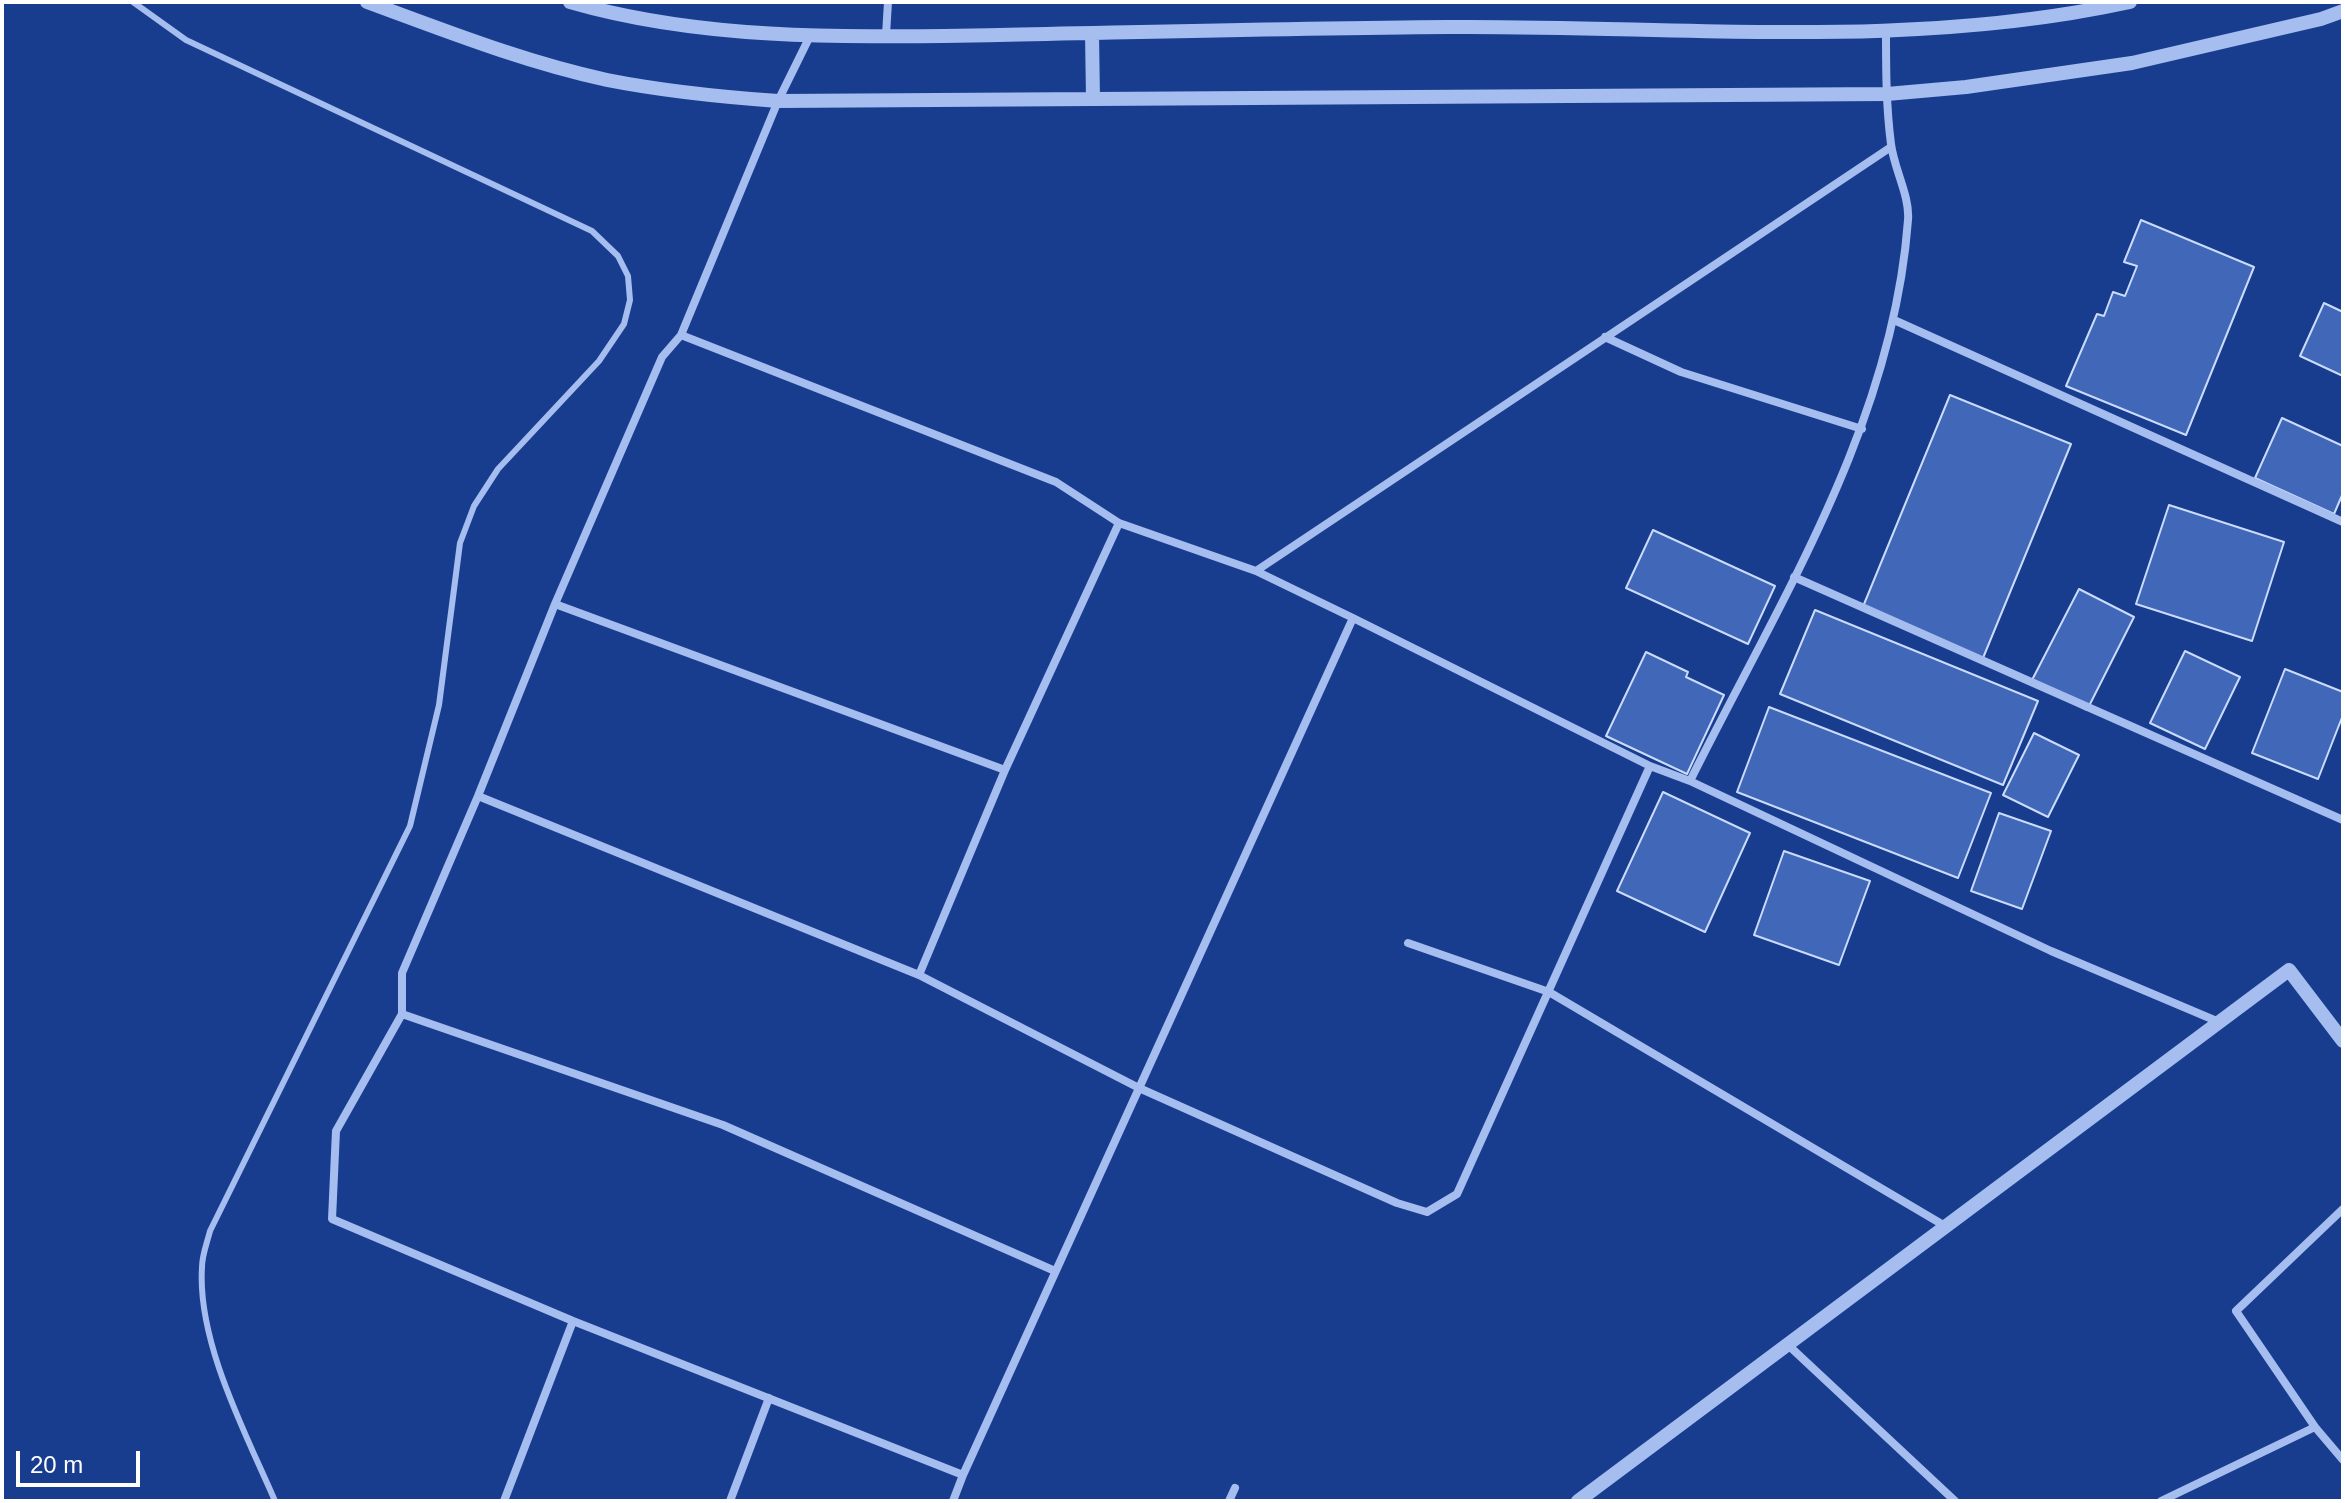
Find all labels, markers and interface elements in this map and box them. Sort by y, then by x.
scale bar [20,1435,144,1485]
text: 20 m [30,1451,83,1478]

